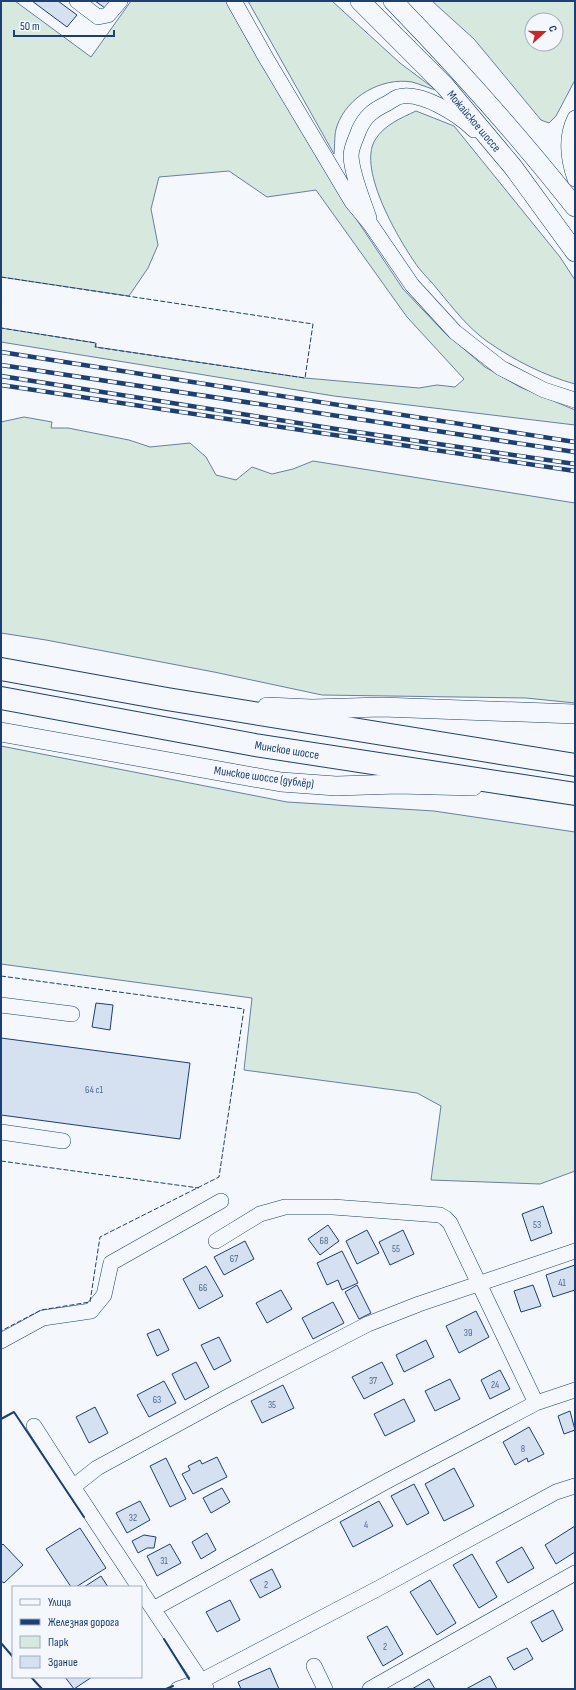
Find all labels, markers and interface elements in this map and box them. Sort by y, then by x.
scale bar [14,12,114,38]
north arrow [524,12,564,52]
text: 50 m [20,19,40,34]
text: С [546,24,560,34]
street label: Можайское шоссе [443,87,504,155]
street label: Минское шоссе [254,738,320,763]
street label: Минское шоссе (дублёр) [213,763,315,792]
house number: 64 с1 [85,1084,103,1096]
house number: 53 [533,1219,541,1231]
house number: 68 [320,1235,328,1247]
house number: 55 [392,1243,400,1255]
house number: 67 [230,1253,238,1265]
house number: 41 [558,1277,566,1289]
house number: 66 [199,1282,207,1294]
house number: 39 [464,1327,472,1339]
house number: 37 [369,1375,377,1387]
house number: 24 [491,1379,499,1391]
house number: 63 [153,1394,161,1406]
house number: 35 [268,1399,276,1411]
house number: 8 [521,1443,525,1455]
house number: 32 [129,1512,137,1524]
house number: 4 [364,1519,368,1531]
house number: 31 [160,1555,168,1567]
house number: 2 [264,1579,268,1591]
legend [12,1586,142,1678]
text: Улица [48,1595,72,1610]
text: Железная дорога [48,1615,120,1630]
text: Парк [48,1635,69,1650]
house number: 2 [383,1641,387,1653]
text: Здание [48,1655,78,1670]

